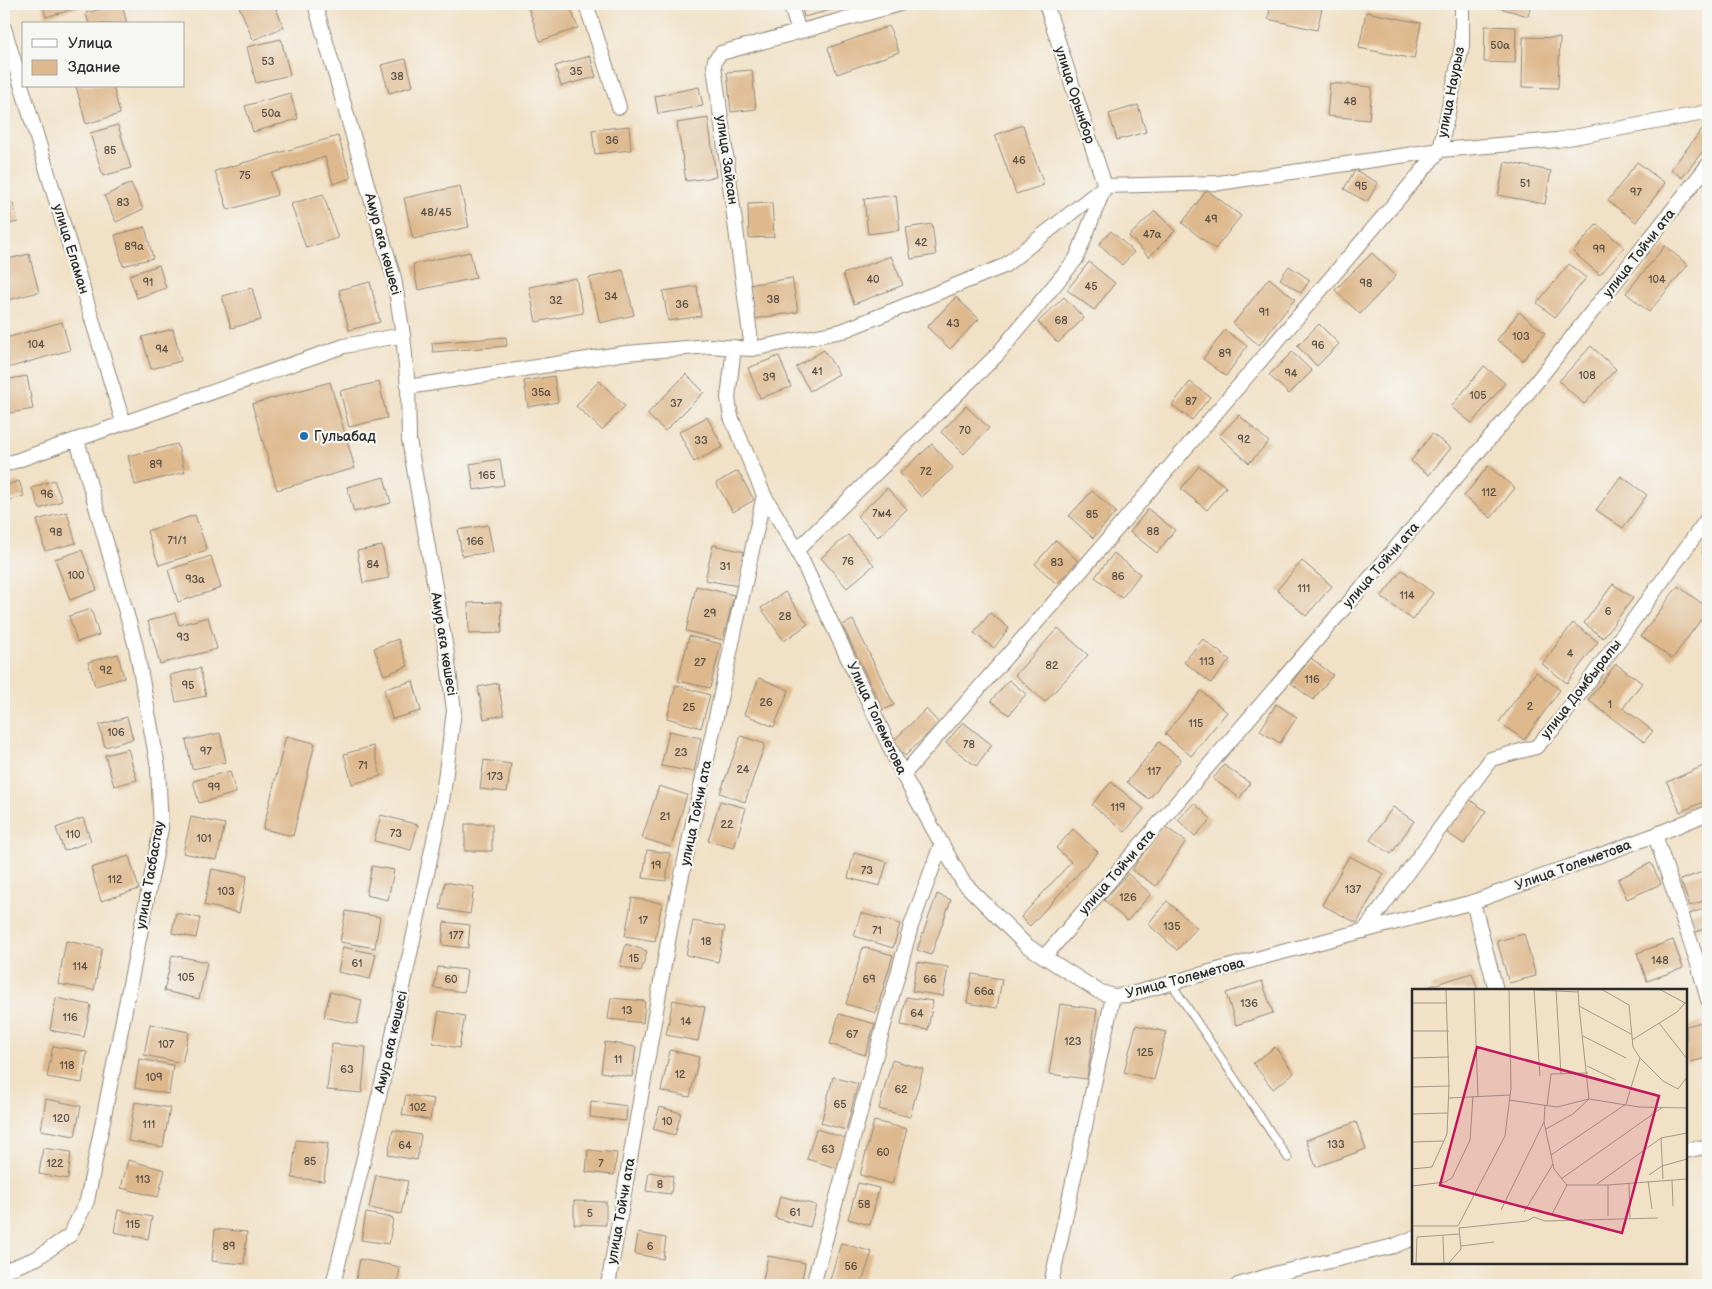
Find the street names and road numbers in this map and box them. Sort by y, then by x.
street label: улица Орынбор [1051,44,1099,146]
street label: улица Наурыз [1434,45,1468,139]
street label: улица Зайсан [712,114,742,206]
street label: Амур аға көшесі [361,190,405,297]
street label: улица Еламан [49,202,93,296]
street label: улица Тойчи ата [1599,205,1679,301]
street label: улица Тойчи ата [1339,518,1423,611]
street label: Амур аға көшесі [427,590,461,697]
street label: улица Домбыралы [1537,636,1625,742]
street label: Улица Толеметова [843,659,911,778]
street label: улица Тойчи ата [677,758,716,867]
street label: улица Тасбастау [132,819,168,930]
street label: улица Тойчи ата [1075,825,1159,918]
street label: Улица Толеметова [1513,836,1634,894]
street label: Улица Толеметова [1124,954,1247,1002]
street label: Амур аға көшесі [371,989,411,1096]
street label: улица Тойчи ата [603,1156,639,1265]

